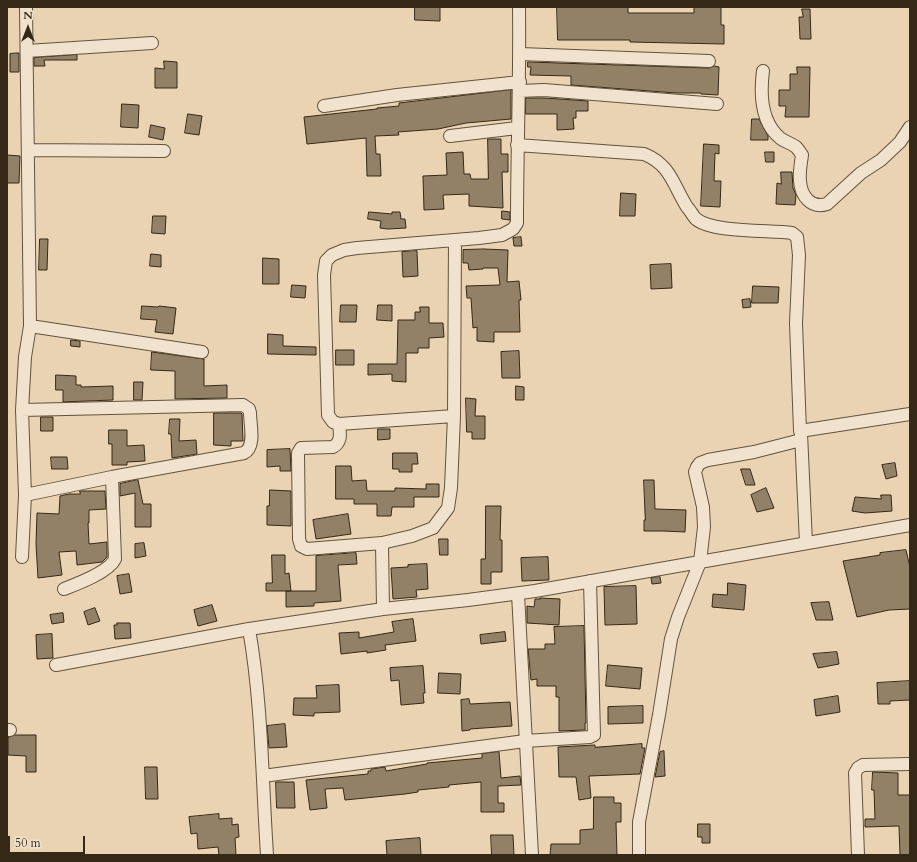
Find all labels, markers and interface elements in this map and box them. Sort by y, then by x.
north arrow [8,8,48,48]
text: N [23,8,33,23]
scale bar [10,828,87,854]
text: 50 m [15,835,41,851]

